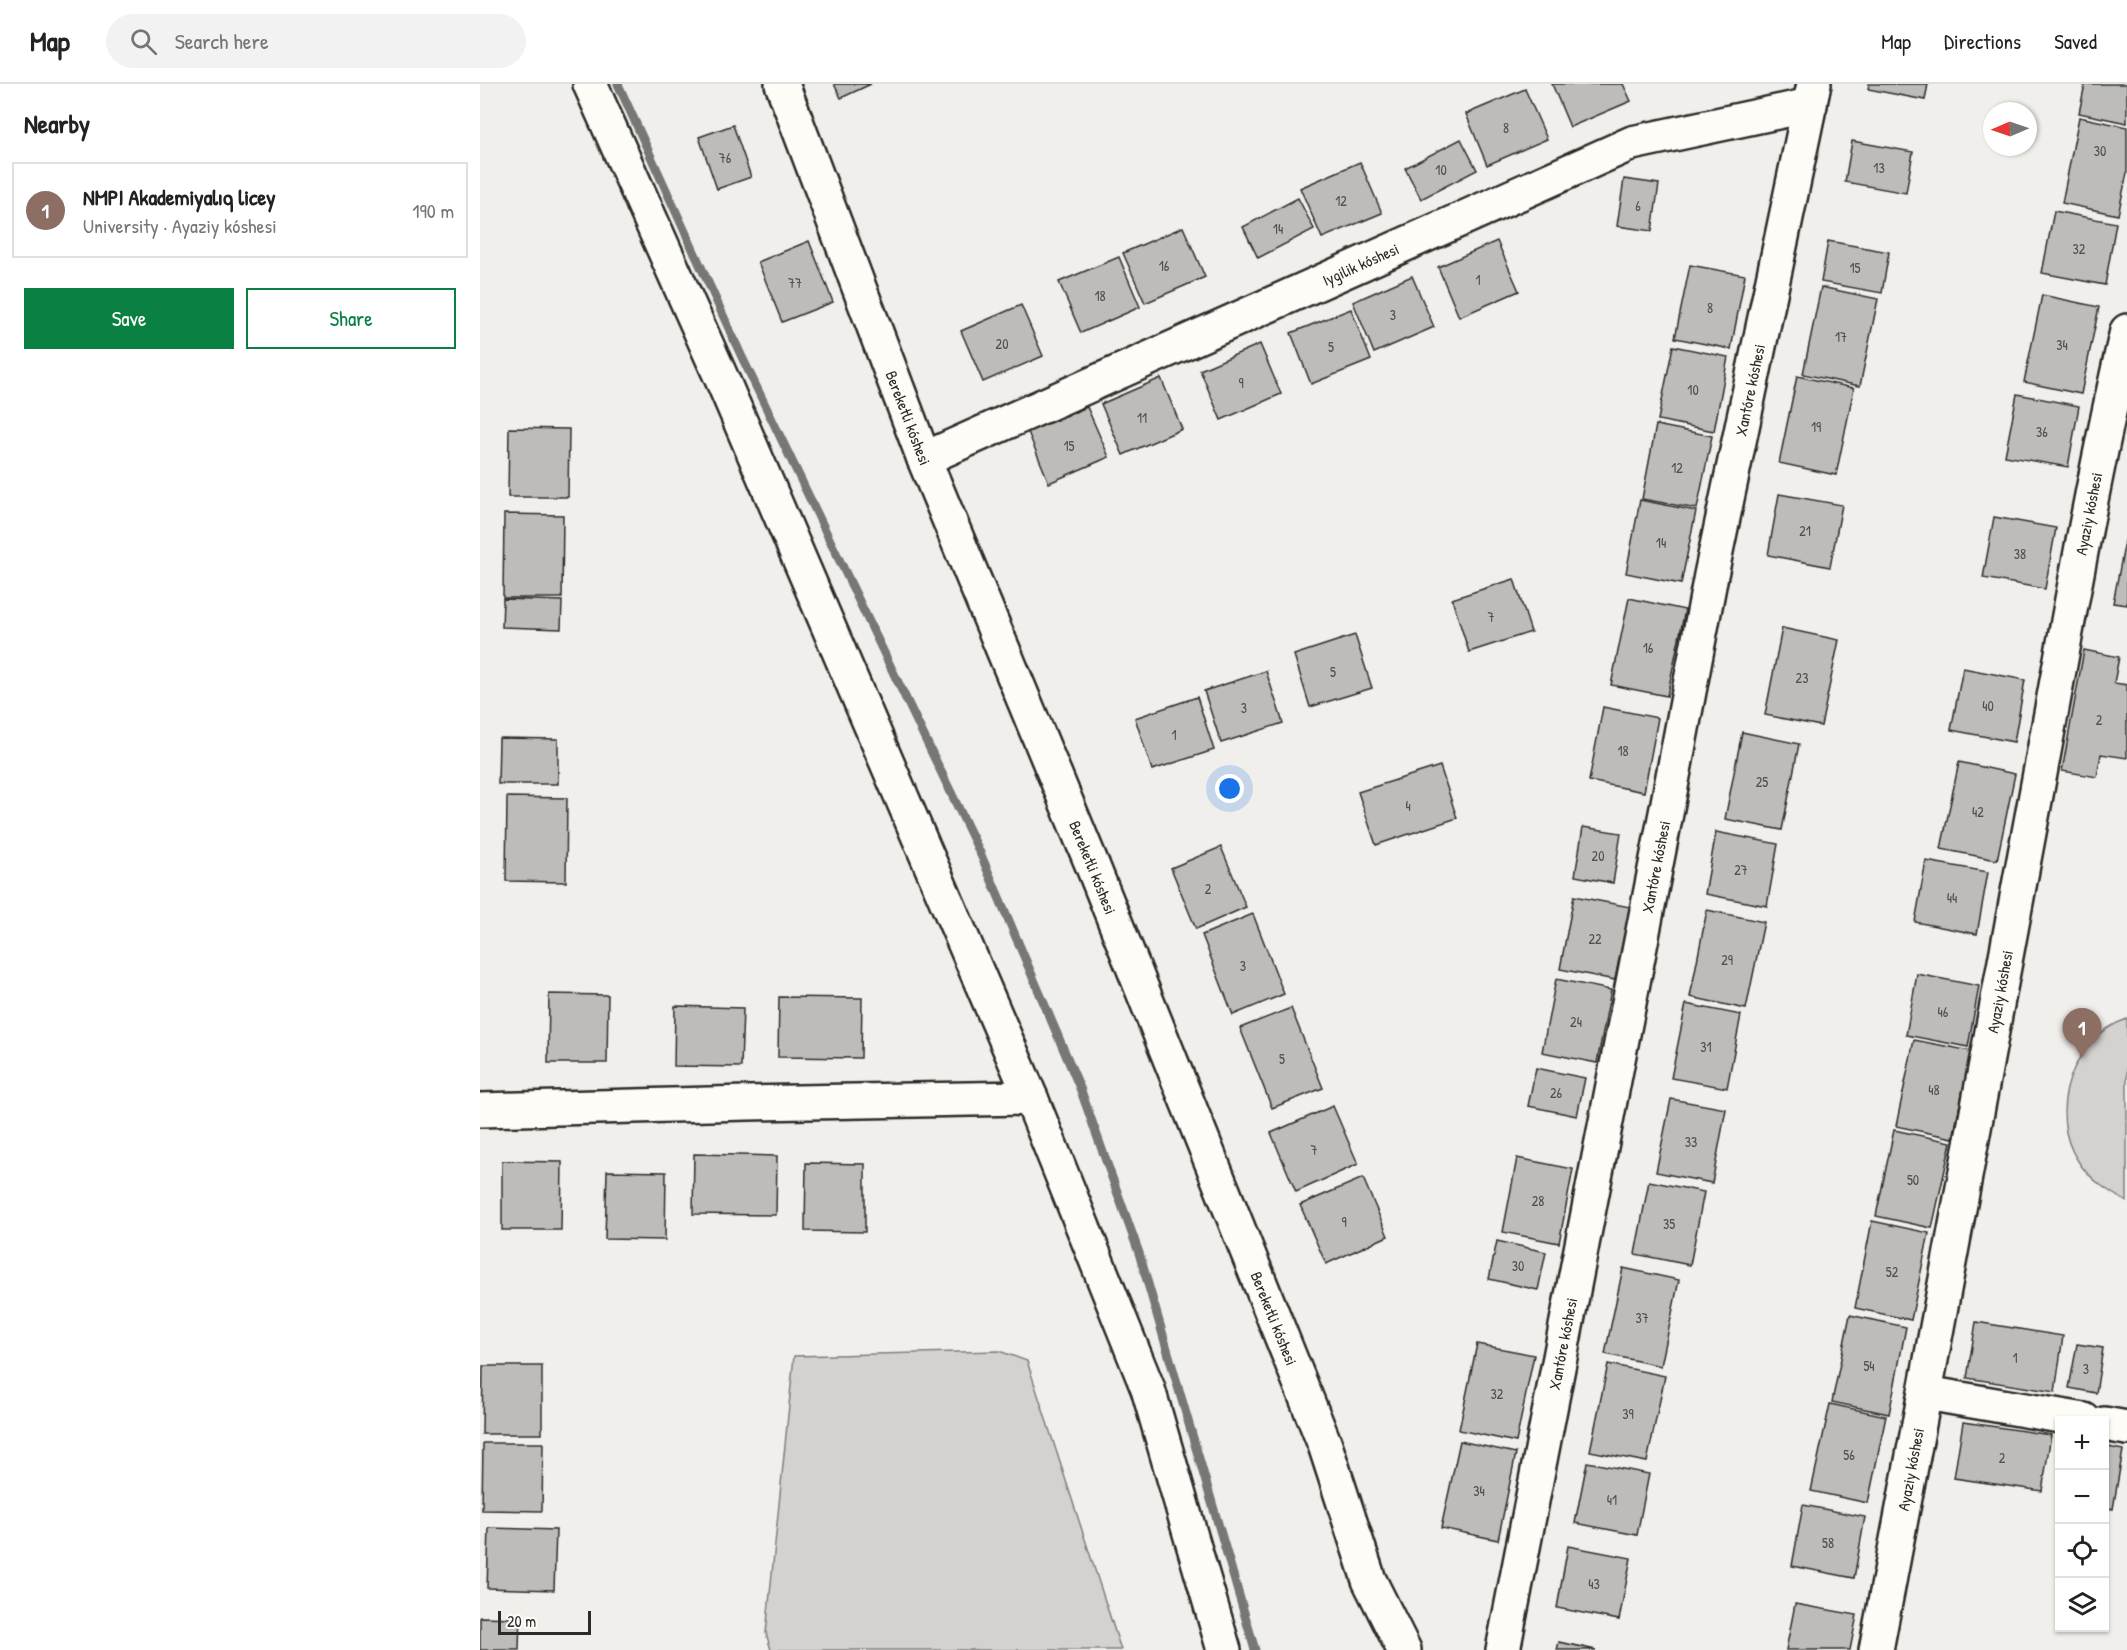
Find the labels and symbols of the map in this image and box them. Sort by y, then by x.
north arrow [1983,102,2037,156]
house number: 8 [1503,118,1509,137]
house number: 30 [2094,141,2106,160]
house number: 76 [719,148,732,167]
house number: 13 [1873,158,1885,177]
house number: 10 [1435,160,1447,179]
house number: 12 [1335,191,1347,210]
house number: 6 [1635,196,1641,215]
house number: 14 [1273,219,1283,238]
street label: Iygilik kóshesi [1319,238,1402,291]
house number: 32 [2073,239,2086,258]
house number: 16 [1159,256,1170,275]
house number: 15 [1849,258,1861,277]
house number: 1 [1475,270,1481,289]
house number: 77 [788,273,802,292]
house number: 18 [1094,286,1106,305]
house number: 8 [1707,298,1713,317]
house number: 3 [1390,305,1396,324]
house number: 17 [1835,327,1847,346]
house number: 20 [996,334,1008,353]
house number: 34 [2056,335,2068,354]
house number: 5 [1328,337,1334,356]
street label: Xantóre kóshesi [1729,342,1770,438]
street label: Bereketli kóshesi [881,368,936,468]
house number: 9 [1238,373,1244,392]
house number: 10 [1687,380,1699,399]
house number: 11 [1137,408,1147,427]
house number: 19 [1811,417,1821,436]
house number: 36 [2036,422,2048,441]
house number: 15 [1063,436,1075,455]
house number: 12 [1671,458,1683,477]
street label: Ayaziy kóshesi [2070,470,2107,557]
house number: 21 [1799,521,1811,540]
house number: 14 [1656,533,1666,552]
house number: 38 [2014,544,2026,563]
house number: 7 [1488,607,1495,626]
house number: 16 [1643,638,1654,657]
house number: 5 [1330,662,1336,681]
house number: 23 [1796,668,1808,687]
house number: 40 [1982,696,1994,715]
house number: 3 [1241,698,1247,717]
house number: 2 [2096,710,2103,729]
house number: 1 [1171,725,1177,744]
house number: 18 [1617,741,1629,760]
house number: 25 [1756,772,1768,791]
your location [1215,774,1244,803]
house number: 4 [1405,796,1411,815]
house number: 42 [1972,802,1984,821]
street label: Bereketli kóshesi [1064,817,1122,918]
street label: Xantóre kóshesi [1636,819,1675,915]
house number: 20 [1592,846,1604,865]
house number: 27 [1734,860,1748,879]
house number: 2 [1205,879,1212,898]
house number: 44 [1947,888,1957,907]
house number: 22 [1588,929,1602,948]
street label: Ayaziy kóshesi [1981,948,2018,1035]
house number: 29 [1721,950,1733,969]
house number: 3 [1240,956,1246,975]
house number: 46 [1938,1002,1949,1021]
pin: 1 [2062,1008,2102,1058]
house number: 24 [1570,1012,1582,1031]
house number: 31 [1700,1037,1712,1056]
house number: 5 [1279,1049,1285,1068]
house number: 48 [1928,1080,1940,1099]
house number: 26 [1550,1083,1562,1102]
house number: 33 [1685,1132,1697,1151]
house number: 7 [1311,1140,1318,1159]
house number: 50 [1907,1170,1919,1189]
house number: 28 [1532,1191,1544,1210]
house number: 9 [1341,1212,1347,1231]
house number: 35 [1663,1214,1675,1233]
house number: 30 [1512,1256,1524,1275]
house number: 52 [1886,1262,1899,1281]
street label: Bereketli kóshesi [1245,1268,1303,1369]
street label: Xantóre kóshesi [1543,1296,1582,1392]
house number: 37 [1635,1308,1649,1327]
house number: 1 [2012,1348,2018,1367]
house number: 54 [1863,1356,1875,1375]
house number: 3 [2083,1359,2089,1378]
house number: 32 [1491,1384,1504,1403]
house number: 39 [1622,1404,1634,1423]
street label: Ayaziy kóshesi [1892,1426,1929,1513]
house number: 56 [1843,1445,1855,1464]
house number: 2 [1999,1448,2006,1467]
house number: 34 [1473,1481,1485,1500]
house number: 41 [1607,1490,1617,1509]
house number: 58 [1822,1533,1834,1552]
house number: 43 [1588,1574,1600,1593]
scale bar [498,1608,591,1636]

